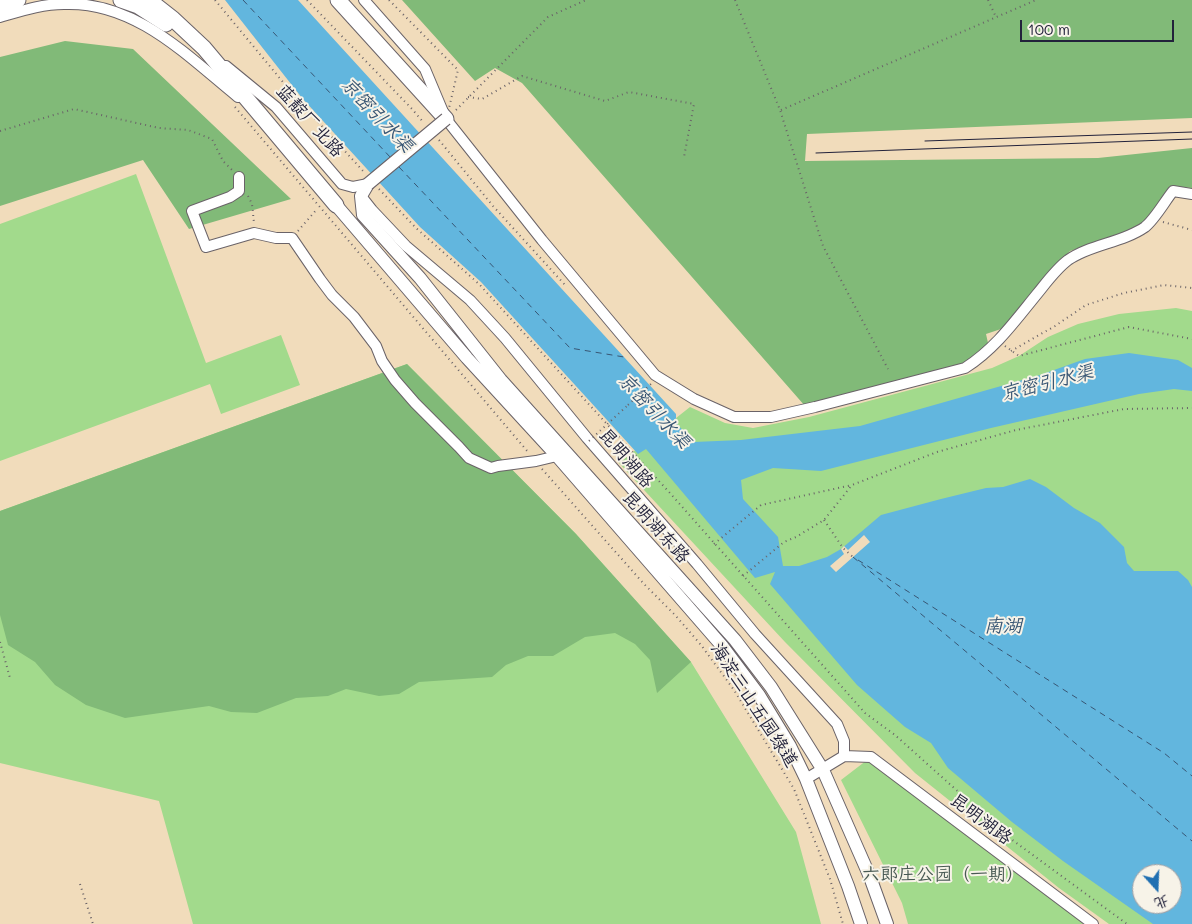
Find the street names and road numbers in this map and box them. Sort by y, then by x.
street label: 蓝靛厂北路 [272,80,348,162]
street label: 昆明湖路 [594,424,658,492]
street label: 昆明湖东路 [618,486,694,568]
street label: 海淀三山五园绿道 [706,639,802,771]
street label: 昆明湖路 [946,789,1016,849]

